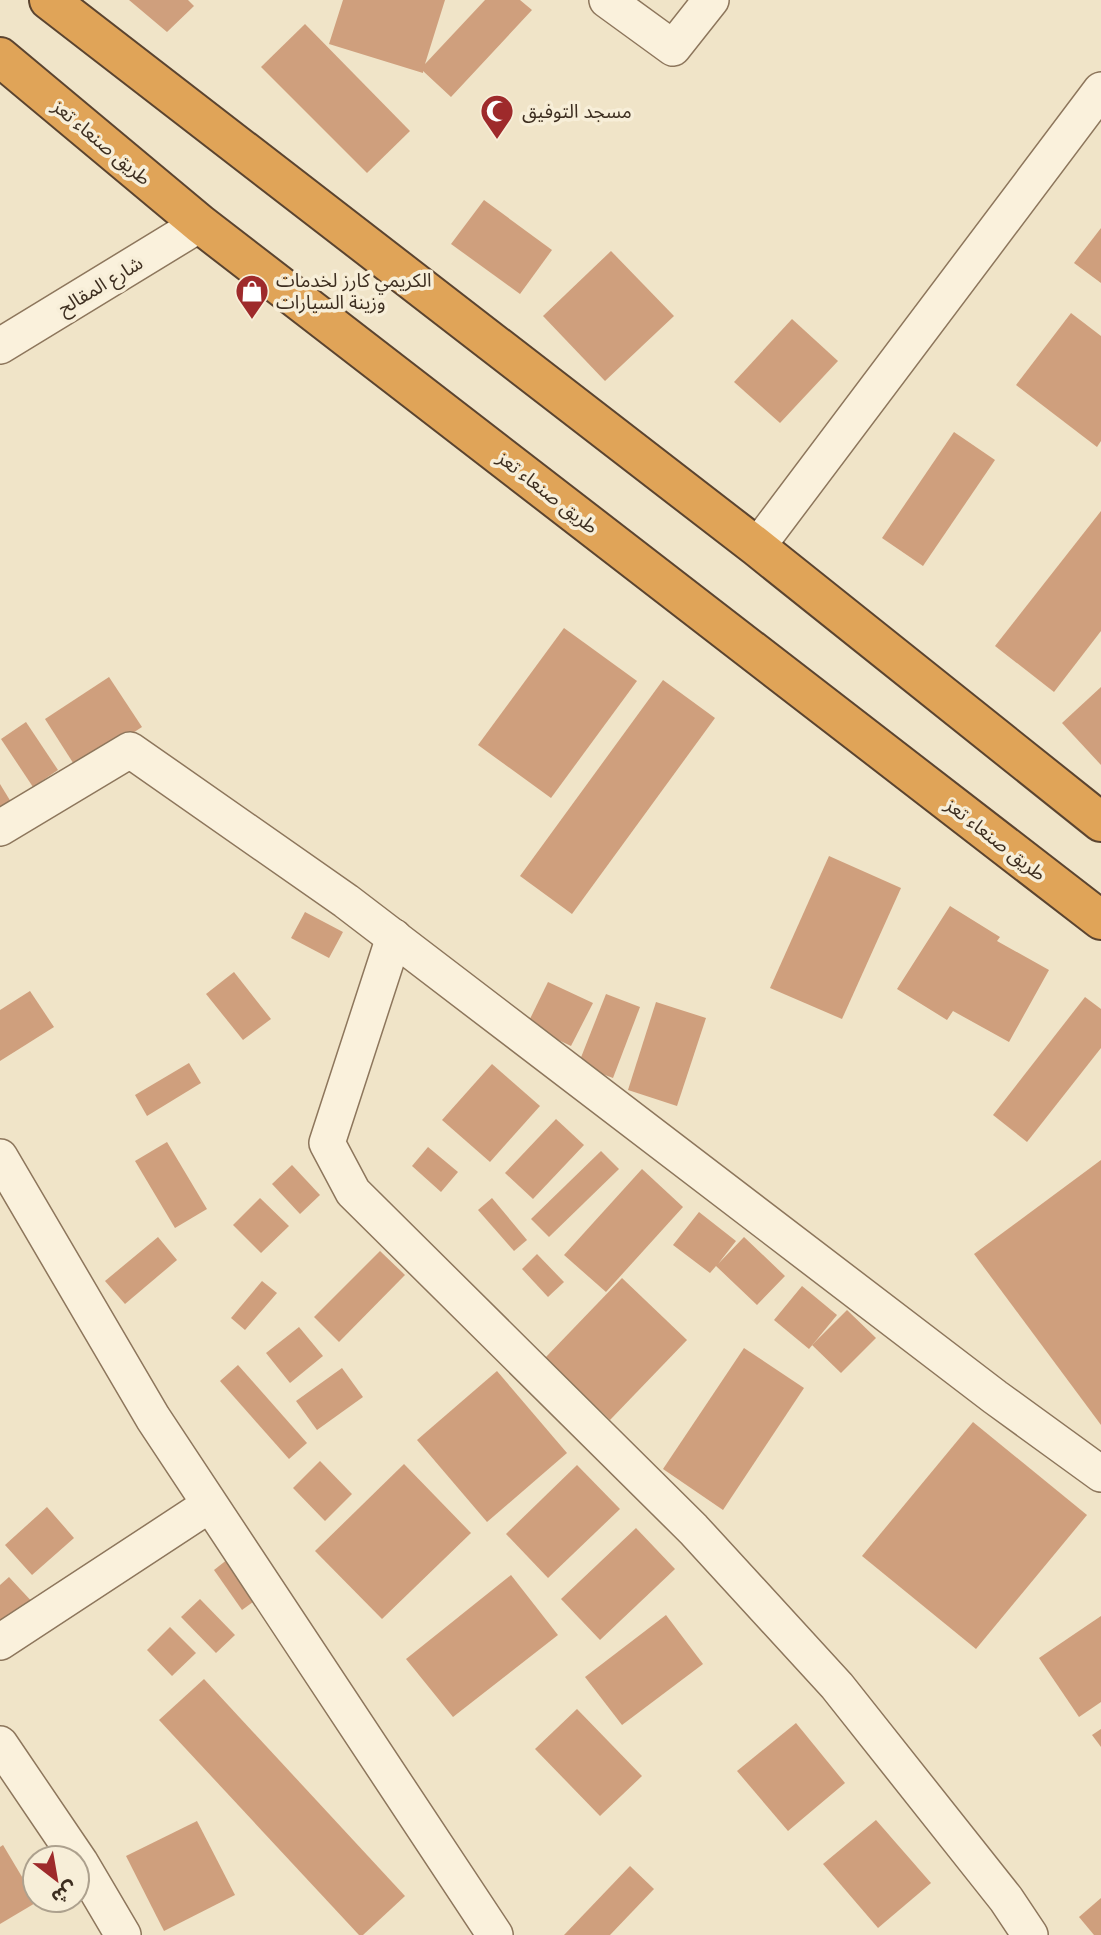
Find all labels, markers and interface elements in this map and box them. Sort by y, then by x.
mosque icon: مسجد التوفيق [478,92,516,141]
street label: طريق صنعاء تعز [47,93,156,190]
place label: مسجد التوفيق [522,99,632,123]
street label: شارع المقالح [53,250,148,322]
place label: الكريمي كارز لخدمات وزينة السيارات [276,268,432,314]
shop icon: الكريمي كارز لخدمات وزينة السيارات [233,272,271,321]
street label: طريق صنعاء تعز [492,445,603,539]
street label: طريق صنعاء تعز [940,792,1051,886]
north arrow [21,1844,91,1914]
text: ش [47,1877,82,1911]

